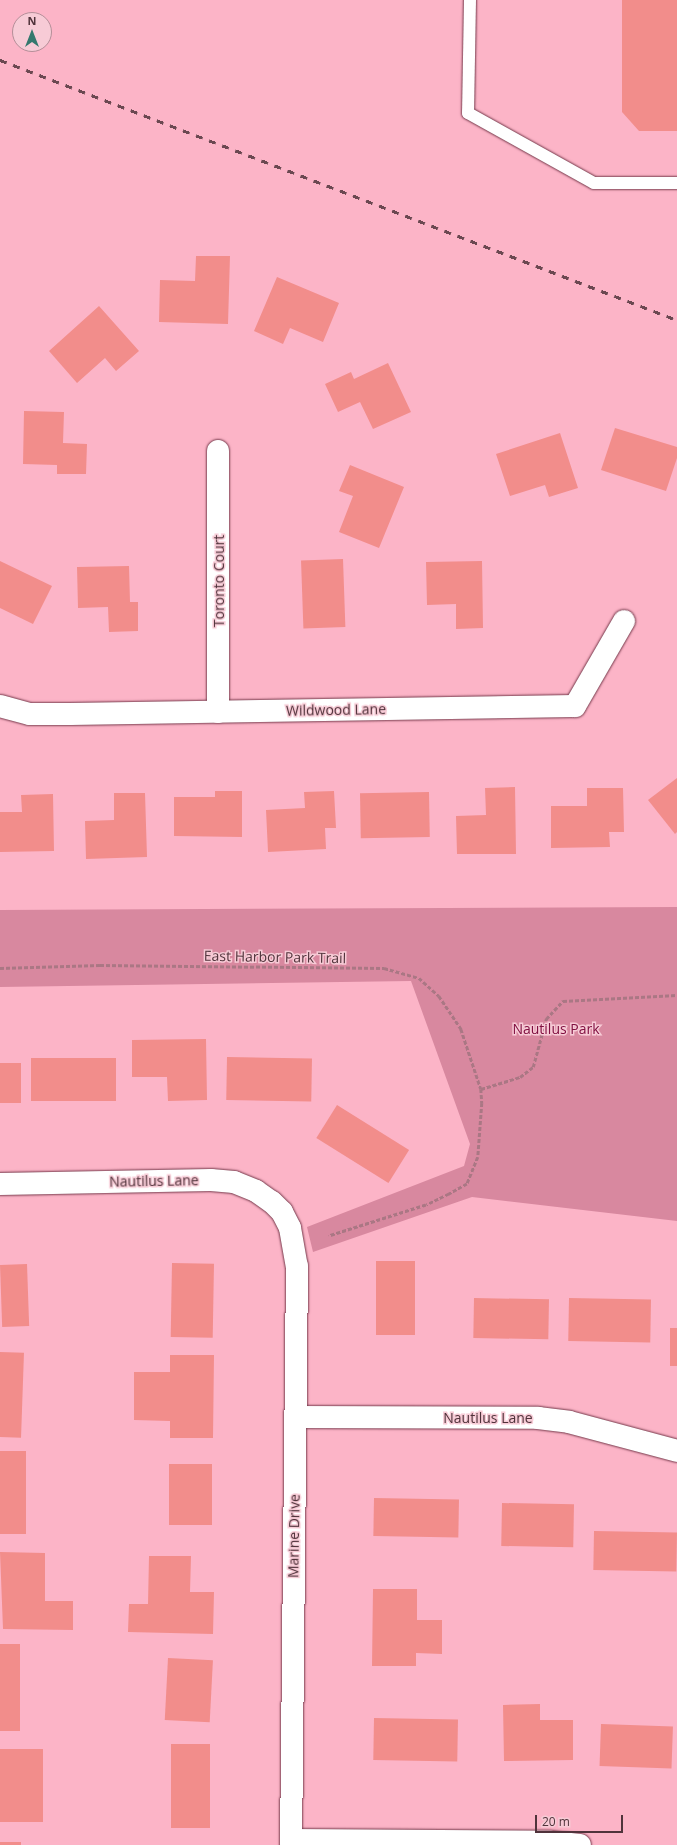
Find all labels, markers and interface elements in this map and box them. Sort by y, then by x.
north arrow [12,12,52,52]
text: N [28,13,36,28]
street label: Toronto Court [211,535,227,627]
street label: Wildwood Lane [286,701,386,719]
street label: East Harbor Park Trail [204,947,346,967]
park label: Nautilus Park [512,1021,600,1037]
street label: Nautilus Lane [109,1172,199,1190]
street label: Nautilus Lane [443,1410,533,1426]
street label: Marine Drive [285,1494,303,1578]
scale bar [537,1807,625,1833]
text: 20 m [542,1813,570,1830]

